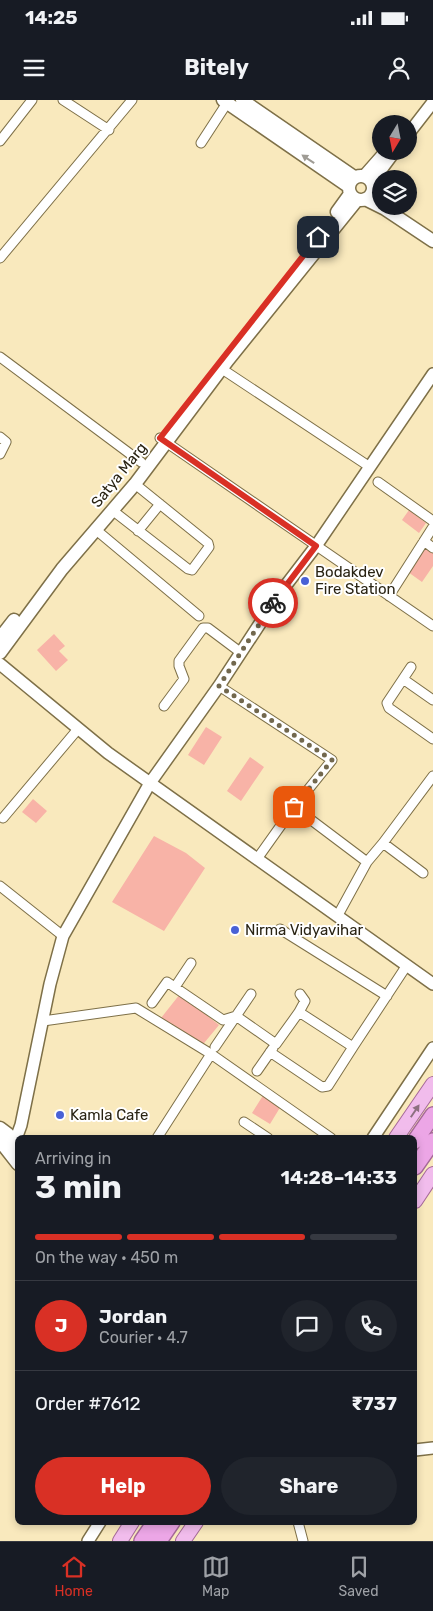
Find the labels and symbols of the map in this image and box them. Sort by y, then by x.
north arrow [372,115,418,160]
one-way arrow [301,154,315,164]
pin [297,216,339,258]
street label: Satya Marg [87,439,151,511]
place label: Bodakdev Fire Station [315,563,396,598]
marker: Bodakdev Fire Station [299,575,311,587]
courier [248,578,298,628]
pin [273,786,315,828]
place label: Nirma Vidyavihar [245,921,363,939]
marker: Nirma Vidyavihar [229,924,241,936]
one-way arrow [410,1104,420,1117]
place label: Kamla Cafe [70,1106,148,1124]
marker: Kamla Cafe [54,1109,66,1121]

